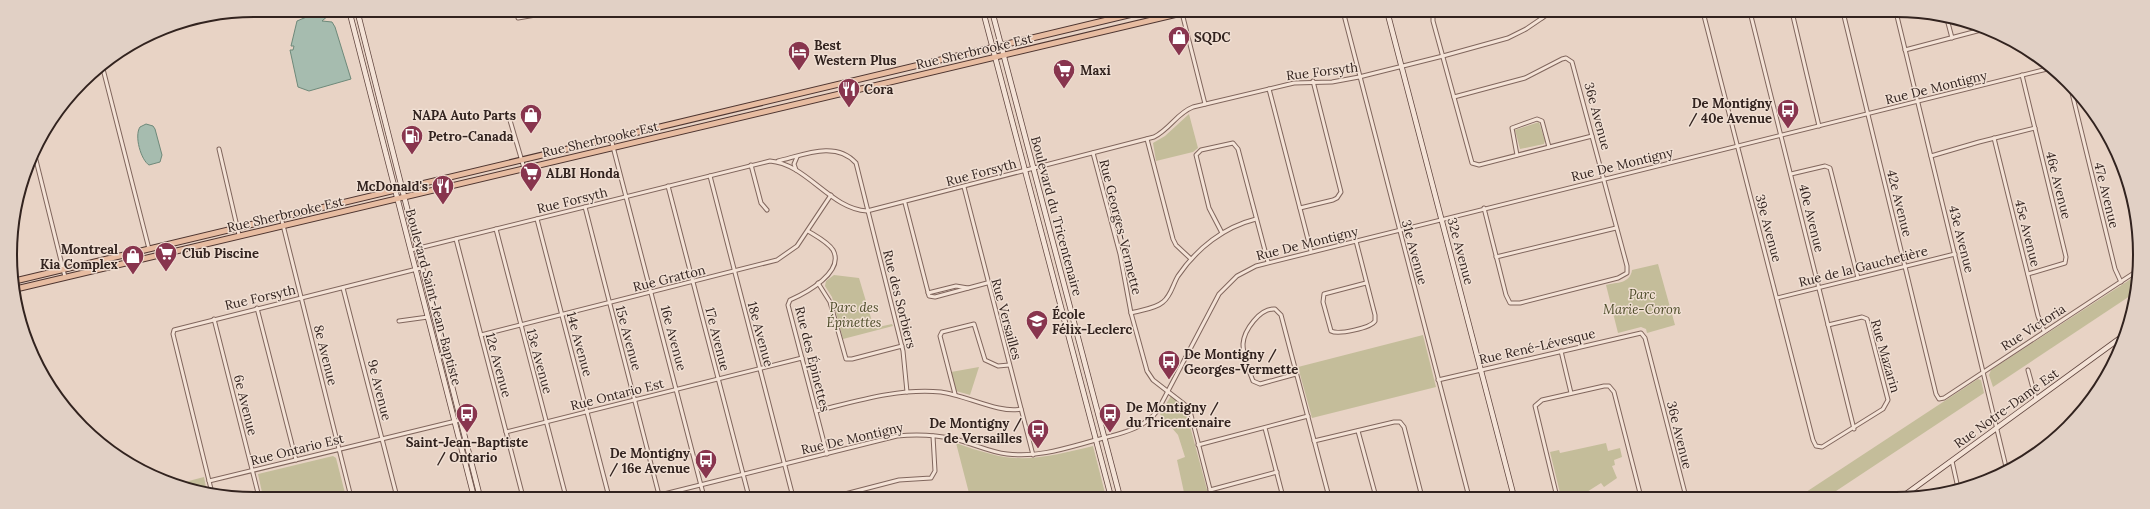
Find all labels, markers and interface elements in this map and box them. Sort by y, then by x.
shop icon: SQDC [1166,24,1192,57]
place label: SQDC [1194,29,1230,46]
street label: Rue Sherbrooke Est [914,30,1034,73]
place label: Best Western Plus [814,37,897,69]
hotel icon: Best Western Plus [786,39,812,72]
supermarket icon: Maxi [1051,57,1077,90]
street label: Rue Forsyth [1285,59,1359,84]
place label: Maxi [1080,62,1111,79]
street label: Rue De Montigny [1883,67,1989,108]
restaurant icon: Cora [836,76,862,109]
street label: 36e Avenue [1580,80,1615,152]
place label: Cora [864,81,893,98]
place label: De Montigny / 40e Avenue [1689,95,1773,127]
bus stop icon: De Montigny / 40e Avenue [1775,97,1801,130]
shop icon: NAPA Auto Parts [518,102,544,135]
place label: NAPA Auto Parts [412,107,516,124]
street label: Rue Sherbrooke Est [540,118,660,161]
fuel station icon: Petro-Canada [399,123,425,156]
place label: Petro-Canada [428,128,514,145]
street label: Boulevard du Tricentenaire [1027,134,1086,298]
street label: Rue De Montigny [1569,144,1675,185]
street label: 46e Avenue [2042,150,2075,221]
street label: Rue Forsyth [944,155,1018,190]
street label: Rue Georges-Vermette [1095,158,1146,297]
supermarket icon: ALBI Honda [518,160,544,193]
street label: 47e Avenue [2090,160,2123,230]
place label: ALBI Honda [546,165,620,182]
street label: 42e Avenue [1883,168,1916,238]
restaurant icon: McDonald's [430,173,456,206]
place label: McDonald's [356,178,428,195]
street label: 40e Avenue [1795,182,1828,254]
street label: Rue Forsyth [535,183,609,217]
street label: 39e Avenue [1751,192,1786,264]
street label: Rue Sherbrooke Est [225,193,345,236]
street label: 45e Avenue [2011,198,2044,269]
street label: 43e Avenue [1945,204,1978,275]
street label: Boulevard Saint-Jean-Baptiste [402,207,465,387]
street label: 32e Avenue [1443,216,1478,287]
street label: 31e Avenue [1398,218,1431,286]
street label: Rue De Montigny [1254,223,1360,264]
supermarket icon: Club Piscine [153,240,179,273]
place label: Montreal Kia Complex [40,241,118,273]
street label: Rue de la Gauchetière [1797,242,1929,291]
shop icon: Montreal Kia Complex [120,243,146,276]
place label: Club Piscine [182,245,259,262]
street label: Rue des Sorbiers [879,248,920,350]
street label: Rue Gratton [631,261,707,296]
street label: Rue Versailles [987,277,1026,362]
street label: Rue Forsyth [223,281,297,314]
park label: Parc Marie-Coron [1603,286,1681,318]
park label: Parc des Épinettes [827,299,881,331]
street label: 18e Avenue [744,300,777,369]
street label: Rue Victoria [1998,300,2069,355]
street label: 15e Avenue [612,304,645,372]
street label: 16e Avenue [657,304,690,373]
street label: 17e Avenue [701,305,734,373]
street label: Rue des Épinettes [791,305,834,414]
place label: École Félix-Leclerc [1052,305,1133,338]
school or university icon: École Félix-Leclerc [1024,308,1050,341]
street label: 14e Avenue [563,310,596,378]
street label: Rue Mazarin [1867,317,1904,395]
street label: 8e Avenue [310,323,341,387]
street label: Rue René-Lévesque [1477,325,1597,368]
street label: 13e Avenue [523,327,556,395]
street label: 12e Avenue [482,331,515,399]
place label: De Montigny / Georges-Vermette [1184,346,1298,378]
bus stop icon: De Montigny / Georges-Vermette [1156,348,1182,381]
street label: 9e Avenue [364,358,395,422]
street label: Rue Notre-Dame Est [1951,365,2062,452]
street label: 6e Avenue [230,373,261,437]
street label: Rue Ontario Est [569,375,666,414]
place label: De Montigny / du Tricentenaire [1126,399,1231,431]
street label: 36e Avenue [1663,399,1696,471]
bus stop icon: Saint-Jean-Baptiste / Ontario [454,401,480,434]
bus stop icon: De Montigny / du Tricentenaire [1097,401,1123,434]
place label: De Montigny / de Versailles [929,415,1022,447]
bus stop icon: De Montigny / de Versailles [1025,417,1051,450]
street label: Rue De Montigny [799,418,905,459]
street label: Rue Ontario Est [249,430,346,469]
place label: Saint-Jean-Baptiste / Ontario [406,434,528,466]
place label: De Montigny / 16e Avenue [609,445,691,477]
bus stop icon: De Montigny / 16e Avenue [693,447,719,480]

